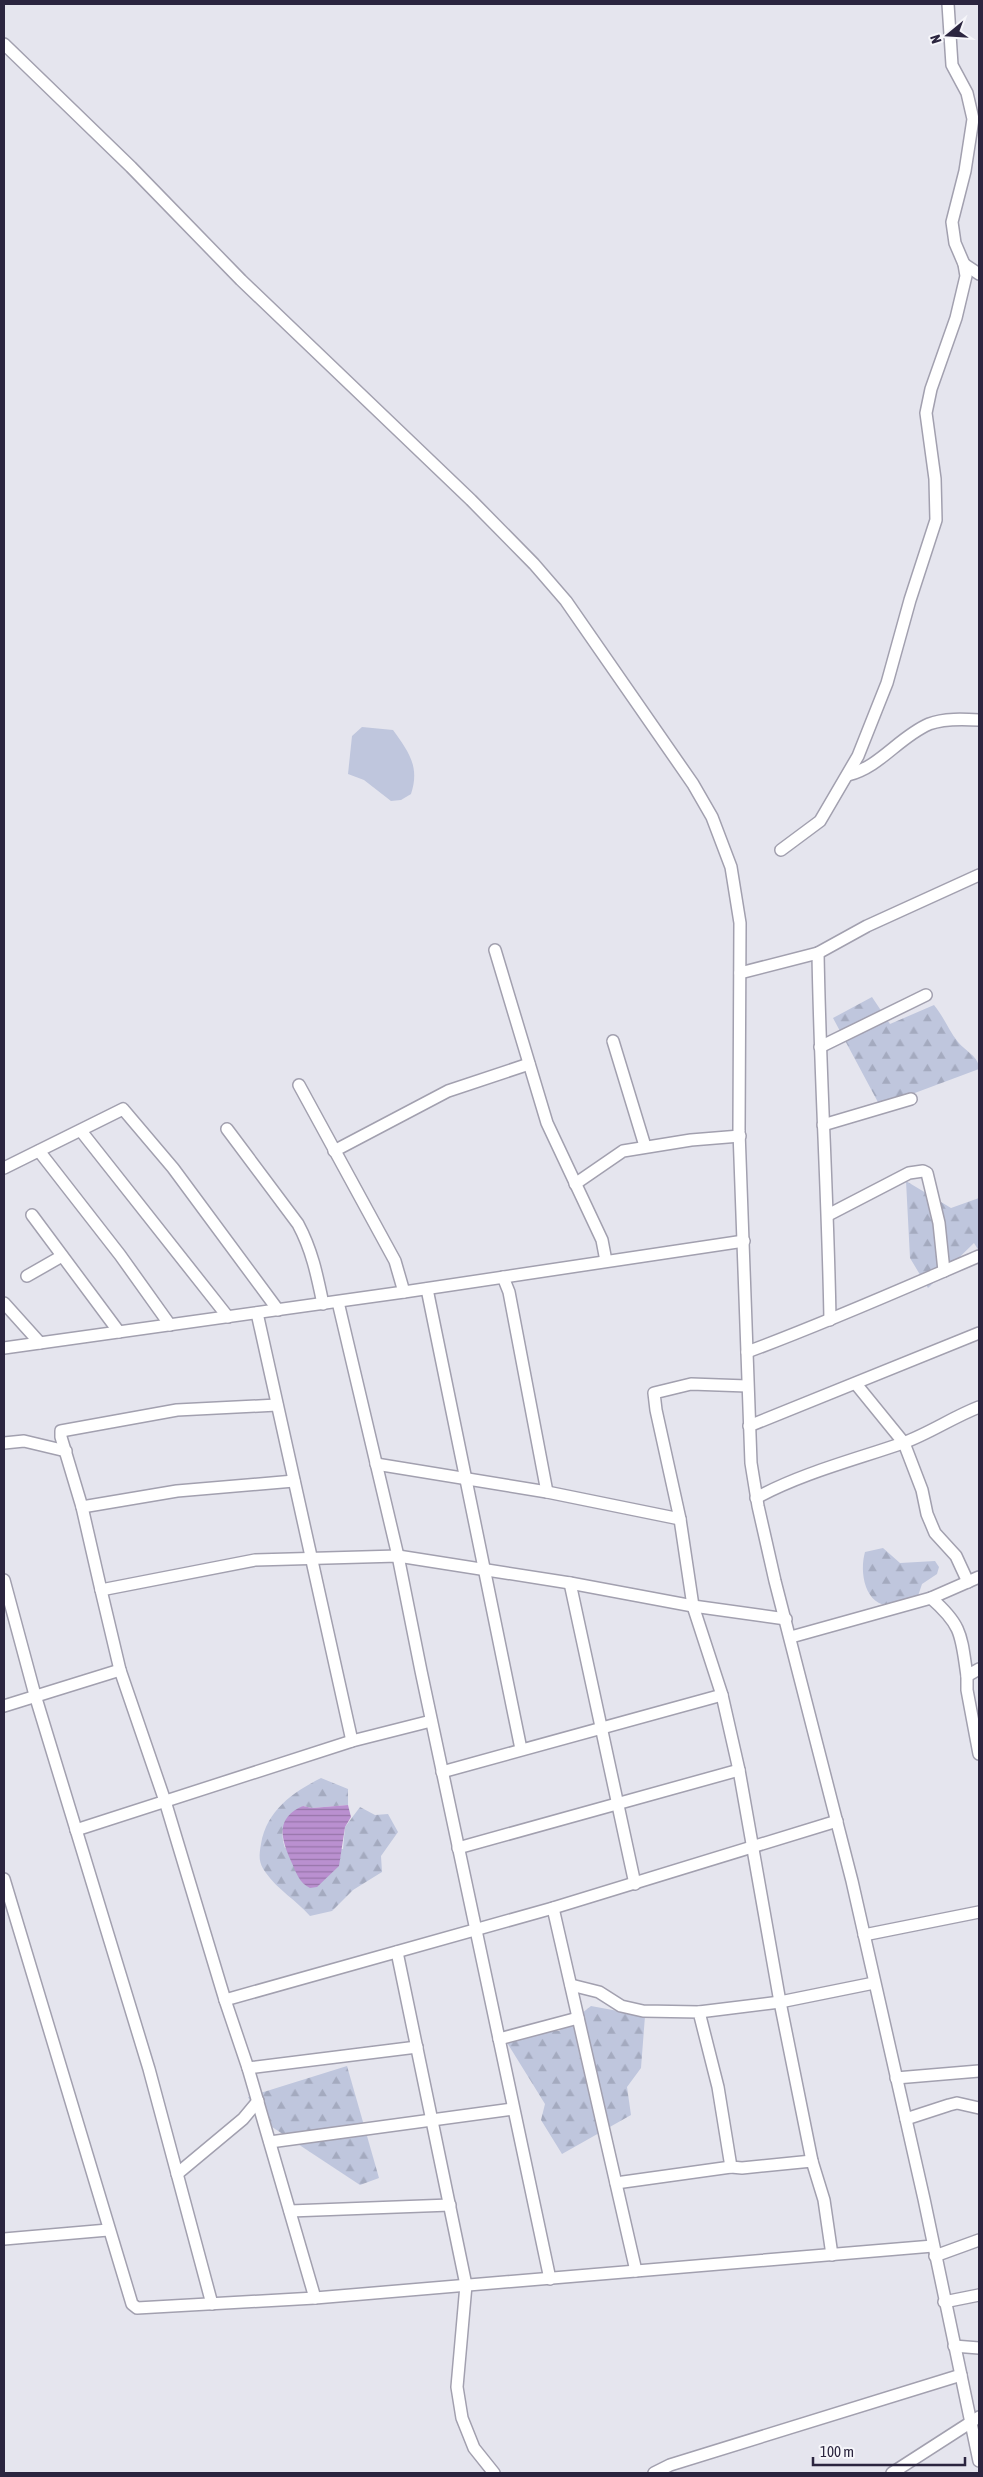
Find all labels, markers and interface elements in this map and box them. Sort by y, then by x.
north arrow [923,10,973,60]
text: N [927,33,945,45]
scale bar [813,2434,966,2466]
text: 100 m [820,2443,854,2460]

